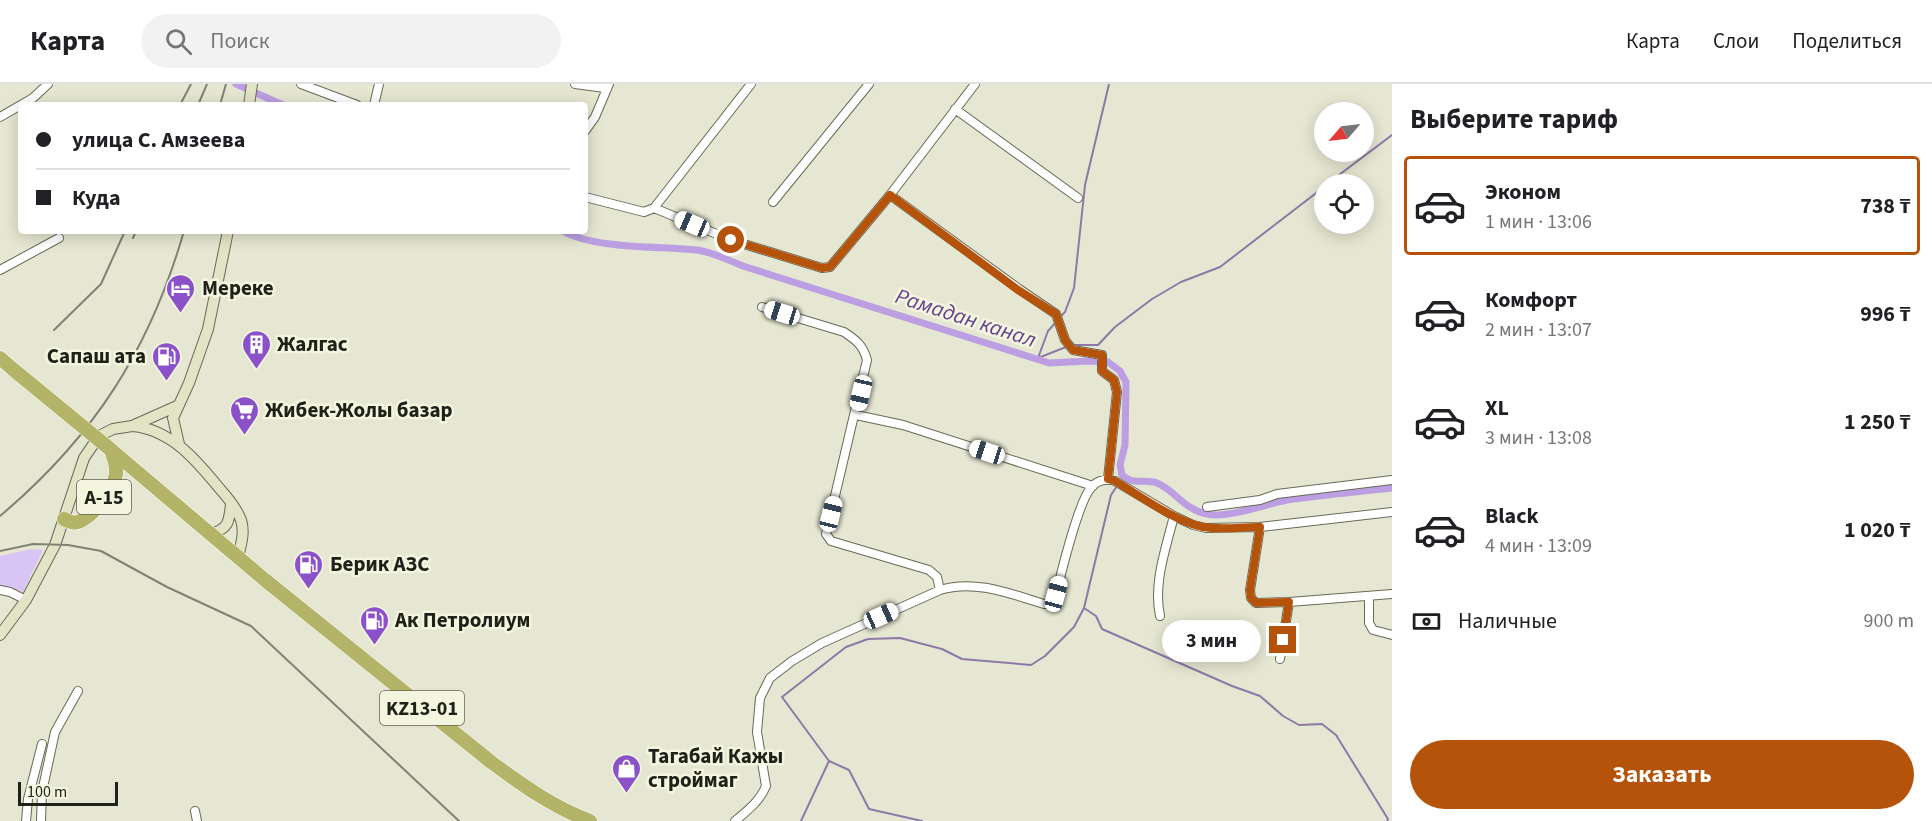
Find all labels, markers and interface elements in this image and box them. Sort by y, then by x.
search box [141,14,561,68]
text: Карта [30,21,105,61]
icon: search [162,25,195,58]
text: Поиск [210,25,270,57]
text: Карта [1626,26,1680,56]
text: Слои [1713,26,1759,56]
text: Поделиться [1792,26,1902,56]
text: Выберите тариф [1410,100,1618,139]
north arrow [1314,102,1374,162]
map controls [1314,102,1374,234]
text: улица С. Амзеева [72,124,245,156]
button: locate [1314,174,1374,234]
text: Эконом [1485,176,1561,208]
icon: car [1413,179,1467,233]
text: Куда [72,182,121,214]
text: 738 ₸ [1860,190,1911,222]
text: 1 мин · 13:06 [1485,208,1592,236]
car [672,209,712,239]
route start [717,226,744,253]
hotel icon: Мереке [165,272,197,314]
place label: Мереке [202,273,274,303]
water label: Рамадан канал [891,280,1040,356]
text: Комфорт [1485,284,1577,316]
icon: car [1413,287,1467,341]
text: 996 ₸ [1860,298,1911,330]
car [762,299,802,327]
text: 2 мин · 13:07 [1485,316,1592,344]
building icon: Жалгас [240,328,272,370]
place label: Жалгас [277,329,348,359]
fuel station icon: Сапаш ата [151,340,183,382]
place label: Сапаш ата [47,341,146,371]
car [848,373,874,413]
text: XL [1485,392,1509,424]
supermarket icon: Жибек-Жолы базар [228,394,260,436]
place label: Жибек-Жолы базар [265,395,453,425]
icon: car [1413,395,1467,449]
text: 1 250 ₸ [1844,406,1911,438]
text: 3 мин · 13:08 [1485,424,1592,452]
car [967,438,1007,466]
road number: A-15 [77,480,131,514]
car [818,494,844,534]
text: Black [1485,500,1539,532]
icon: car [1413,503,1467,557]
text: 1 020 ₸ [1844,514,1911,546]
text: 4 мин · 13:09 [1485,532,1592,560]
fuel station icon: Берик АЗС [293,548,325,590]
place label: Берик АЗС [330,549,429,579]
car [1043,574,1069,614]
car [861,600,901,632]
fuel station icon: Ак Петролиум [358,604,390,646]
place label: Ак Петролиум [394,605,530,635]
icon: cash [1410,605,1443,638]
text: Наличные [1458,605,1557,637]
text: 900 m [1864,607,1914,635]
callout: 3 мин [1163,619,1262,661]
route end [1269,626,1296,653]
text: 3 мин [1186,627,1237,655]
road number: KZ13-01 [380,691,464,725]
button: Заказать [1410,740,1914,809]
place label: Тагабай Кажы строймаг [648,741,783,795]
shop icon: Тагабай Кажы строймаг [611,752,643,794]
scale bar [18,779,118,806]
text: 100 m [27,781,67,803]

